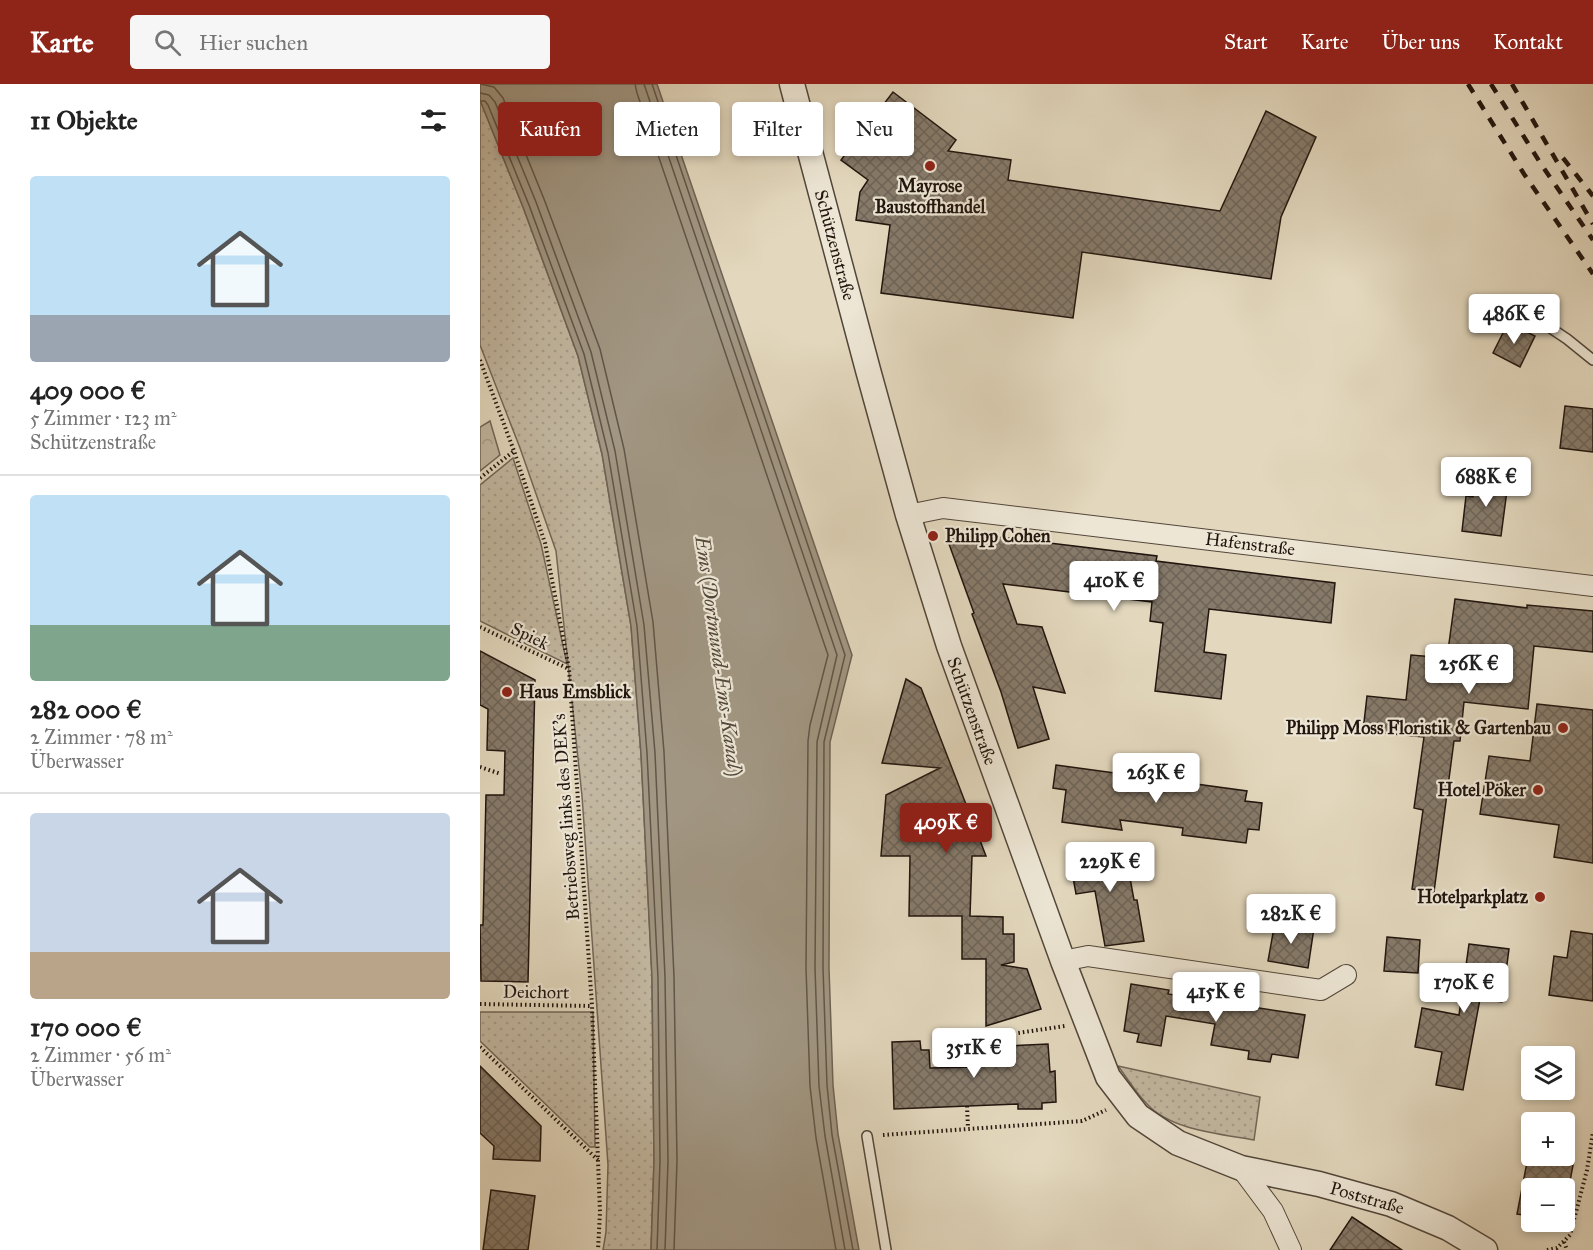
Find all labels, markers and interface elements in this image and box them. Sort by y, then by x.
search box [130,15,550,69]
text: Karte [30,25,94,60]
icon: search [151,26,184,59]
text: Hier suchen [199,29,308,56]
text: Start [1224,29,1268,55]
text: Karte [1301,29,1349,55]
text: Über uns [1382,29,1460,55]
text: Kontakt [1493,29,1563,55]
chip: Kaufen [498,102,602,156]
chip: Mieten [614,102,720,156]
chip: Filter [732,102,823,156]
chip: Neu [835,102,914,156]
text: 11 Objekte [30,104,138,136]
icon: filters [417,104,450,137]
marker: Mayrose Baustoffhandel [923,159,937,173]
place label: Mayrose Baustoffhandel [875,175,986,218]
street label: Schützenstraße [810,187,860,303]
icon: home [186,215,294,323]
pin: 486K € [1465,294,1563,345]
text: 486K € [1483,301,1545,325]
text: 409 000 € [30,374,146,406]
text: 5 Zimmer · 123 m² [30,406,177,430]
text: Schützenstraße [30,430,156,454]
pin: 688K € [1437,457,1535,508]
text: 688K € [1455,464,1517,488]
place label: Philipp Cohen [945,525,1051,548]
street label: Hafenstraße [1204,528,1296,560]
marker: Philipp Cohen [926,529,940,543]
water label: Ems (Dortmund-Ems-Kanal) [689,533,748,778]
icon: home [186,534,294,642]
pin: 410K € [1065,561,1163,612]
text: 410K € [1083,568,1145,592]
street label: Spiek [507,617,553,655]
pin: 256K € [1420,644,1518,695]
text: 256K € [1439,651,1499,675]
street label: Schützenstraße [942,654,1002,768]
place label: Haus Emsblick [519,681,632,703]
marker: Haus Emsblick [500,685,514,699]
text: 282 000 € [30,693,142,725]
street label: Betriebsweg links des DEK's [548,713,585,921]
place label: Philipp Moss Floristik & Gartenbau [1286,717,1551,740]
marker: Philipp Moss Floristik & Gartenbau [1556,721,1570,735]
text: 2 Zimmer · 78 m² [30,725,173,749]
text: Überwasser [30,749,124,773]
pin: 263K € [1107,753,1205,804]
text: 263K € [1127,760,1185,784]
place label: Hotel Pöker [1437,779,1527,801]
marker: Hotel Pöker [1531,783,1545,797]
pin: 409K € [897,803,995,854]
text: 409K € [914,810,978,834]
pin: 229K € [1061,842,1159,893]
text: 229K € [1079,849,1141,873]
icon: home [186,852,294,960]
place label: Hotelparkplatz [1417,886,1529,909]
marker: Hotelparkplatz [1533,890,1547,904]
pin: 282K € [1242,894,1340,945]
text: 282K € [1261,901,1322,925]
pin: 170K € [1415,963,1513,1014]
text: 170K € [1434,970,1494,994]
pin: 415K € [1167,972,1265,1023]
text: 415K € [1187,979,1245,1003]
street label: Deichort [503,980,570,1004]
text: 170 000 € [30,1011,142,1043]
pin: 351K € [925,1028,1023,1079]
text: 351K € [946,1035,1002,1059]
text: 2 Zimmer · 56 m² [30,1043,171,1067]
map controls [1521,1046,1575,1232]
button: layers [1521,1046,1575,1100]
text: Überwasser [30,1067,124,1091]
button: + [1521,1112,1575,1166]
street label: Poststraße [1327,1177,1407,1219]
button: − [1521,1178,1575,1232]

